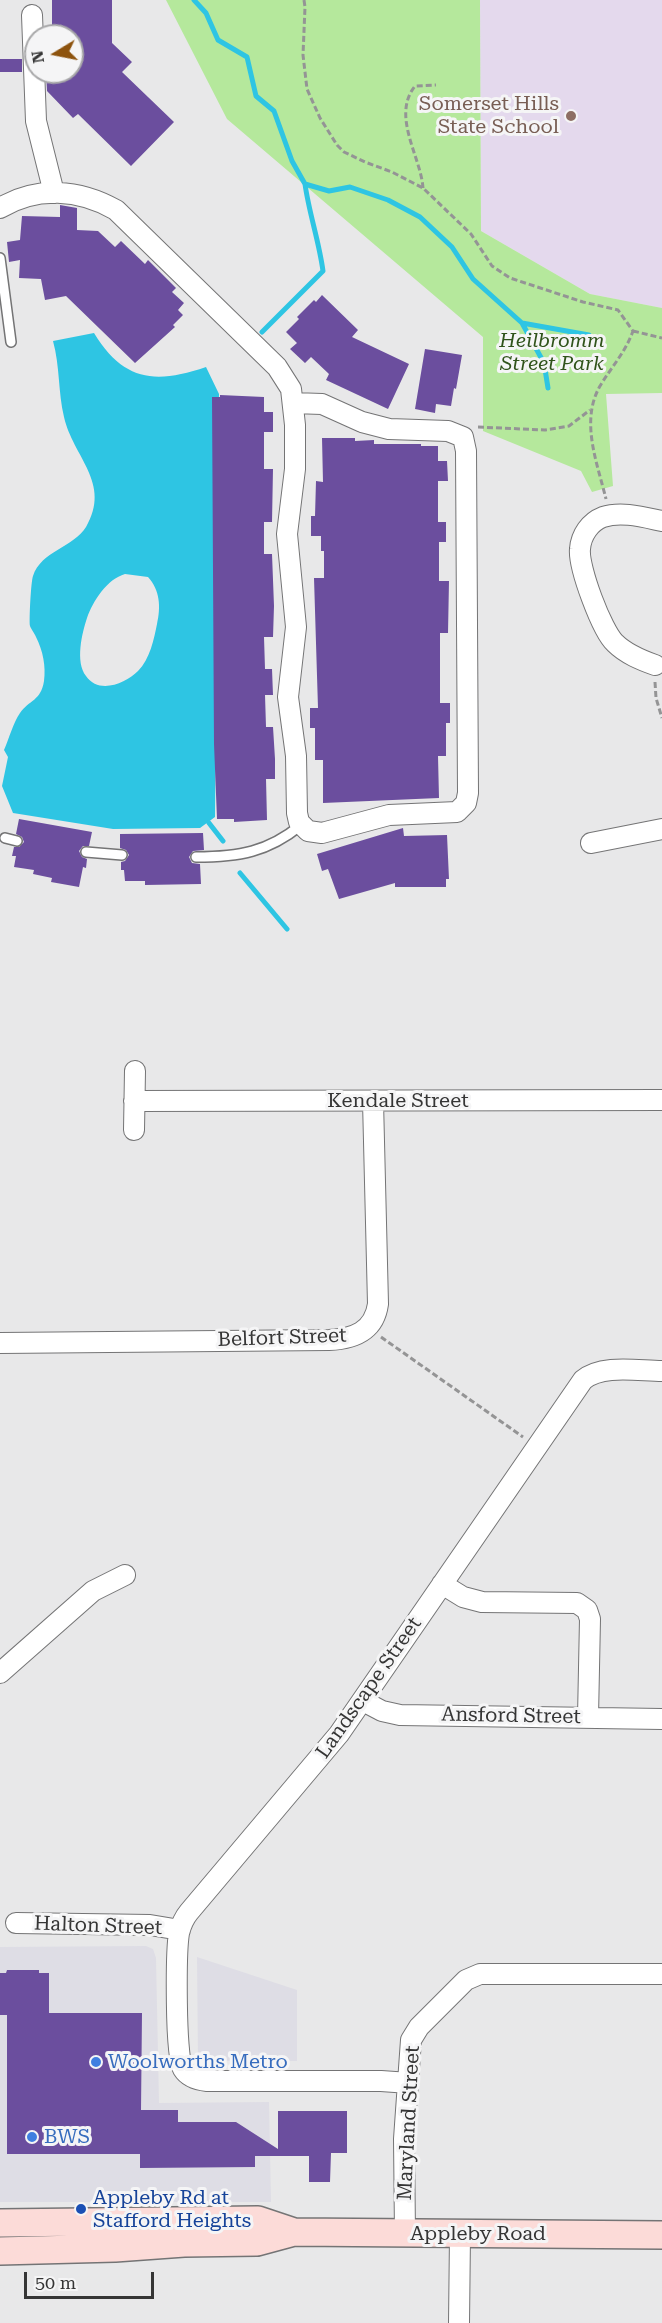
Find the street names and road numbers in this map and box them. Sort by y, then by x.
street label: Kendale Street [327,1089,469,1113]
street label: Belfort Street [217,1324,347,1352]
street label: Landscape Street [311,1613,427,1763]
street label: Ansford Street [441,1703,581,1729]
street label: Halton Street [33,1912,163,1940]
street label: Maryland Street [393,2045,425,2201]
street label: Appleby Road [410,2222,546,2246]

